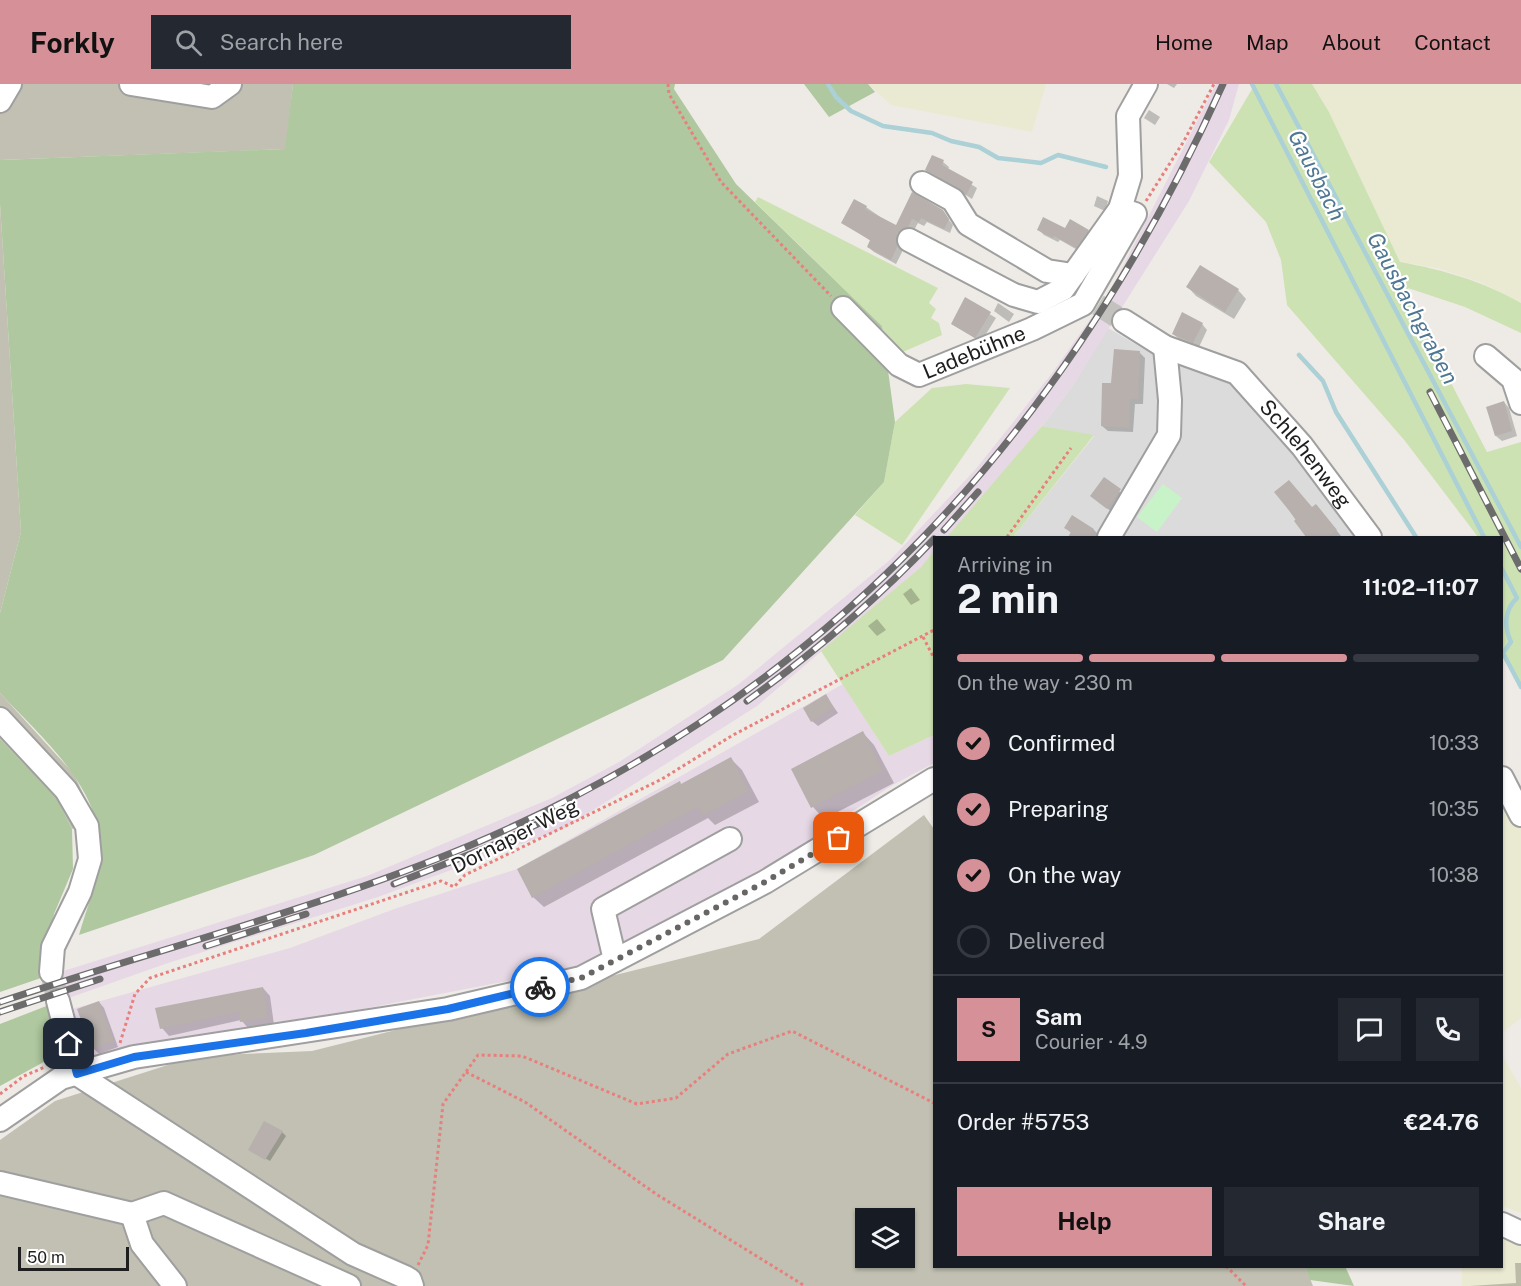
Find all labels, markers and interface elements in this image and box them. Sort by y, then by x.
search box [151,15,571,69]
text: Forkly [30,26,115,59]
icon: search [172,26,205,59]
text: Search here [220,29,343,55]
text: Home [1155,30,1213,55]
text: Map [1246,30,1289,55]
text: About [1322,30,1381,55]
text: Contact [1414,30,1491,55]
water label: Gausbach [1283,125,1351,225]
water label: Gausbachgraben [1362,228,1464,388]
street label: Ladebühne [919,320,1029,384]
street label: Schlehenweg [1255,394,1357,513]
text: Arriving in [957,553,1052,577]
text: 11:02–11:07 [1362,574,1479,600]
text: 2 min [957,576,1059,622]
text: On the way · 230 m [957,671,1133,695]
icon: check [957,727,990,760]
text: Confirmed [1008,730,1115,756]
text: 10:33 [1429,731,1479,755]
street label: Dornaper Weg [447,793,583,878]
icon: check [957,793,990,826]
text: Preparing [1008,796,1109,822]
text: 10:35 [1429,797,1479,821]
pin [813,812,864,863]
icon: bag [822,821,855,854]
icon: check [957,859,990,892]
text: On the way [1008,862,1121,888]
text: 10:38 [1429,863,1479,887]
text: Delivered [1008,928,1105,954]
courier [510,957,570,1017]
icon: bike [524,971,557,1004]
button: chat [1338,998,1401,1061]
button: phone [1416,998,1479,1061]
text: Sam [1035,1004,1082,1030]
text: S [981,1016,996,1042]
pin [43,1018,94,1069]
icon: home [52,1027,85,1060]
text: Courier · 4.9 [1035,1030,1147,1054]
text: Order #5753 [957,1109,1089,1135]
text: €24.76 [1404,1109,1479,1135]
button: Help [957,1187,1212,1256]
button: Share [1224,1187,1479,1256]
map controls [855,1208,915,1268]
button: layers [855,1208,915,1268]
scale bar [18,1244,129,1272]
text: 50 m [27,1248,65,1267]

